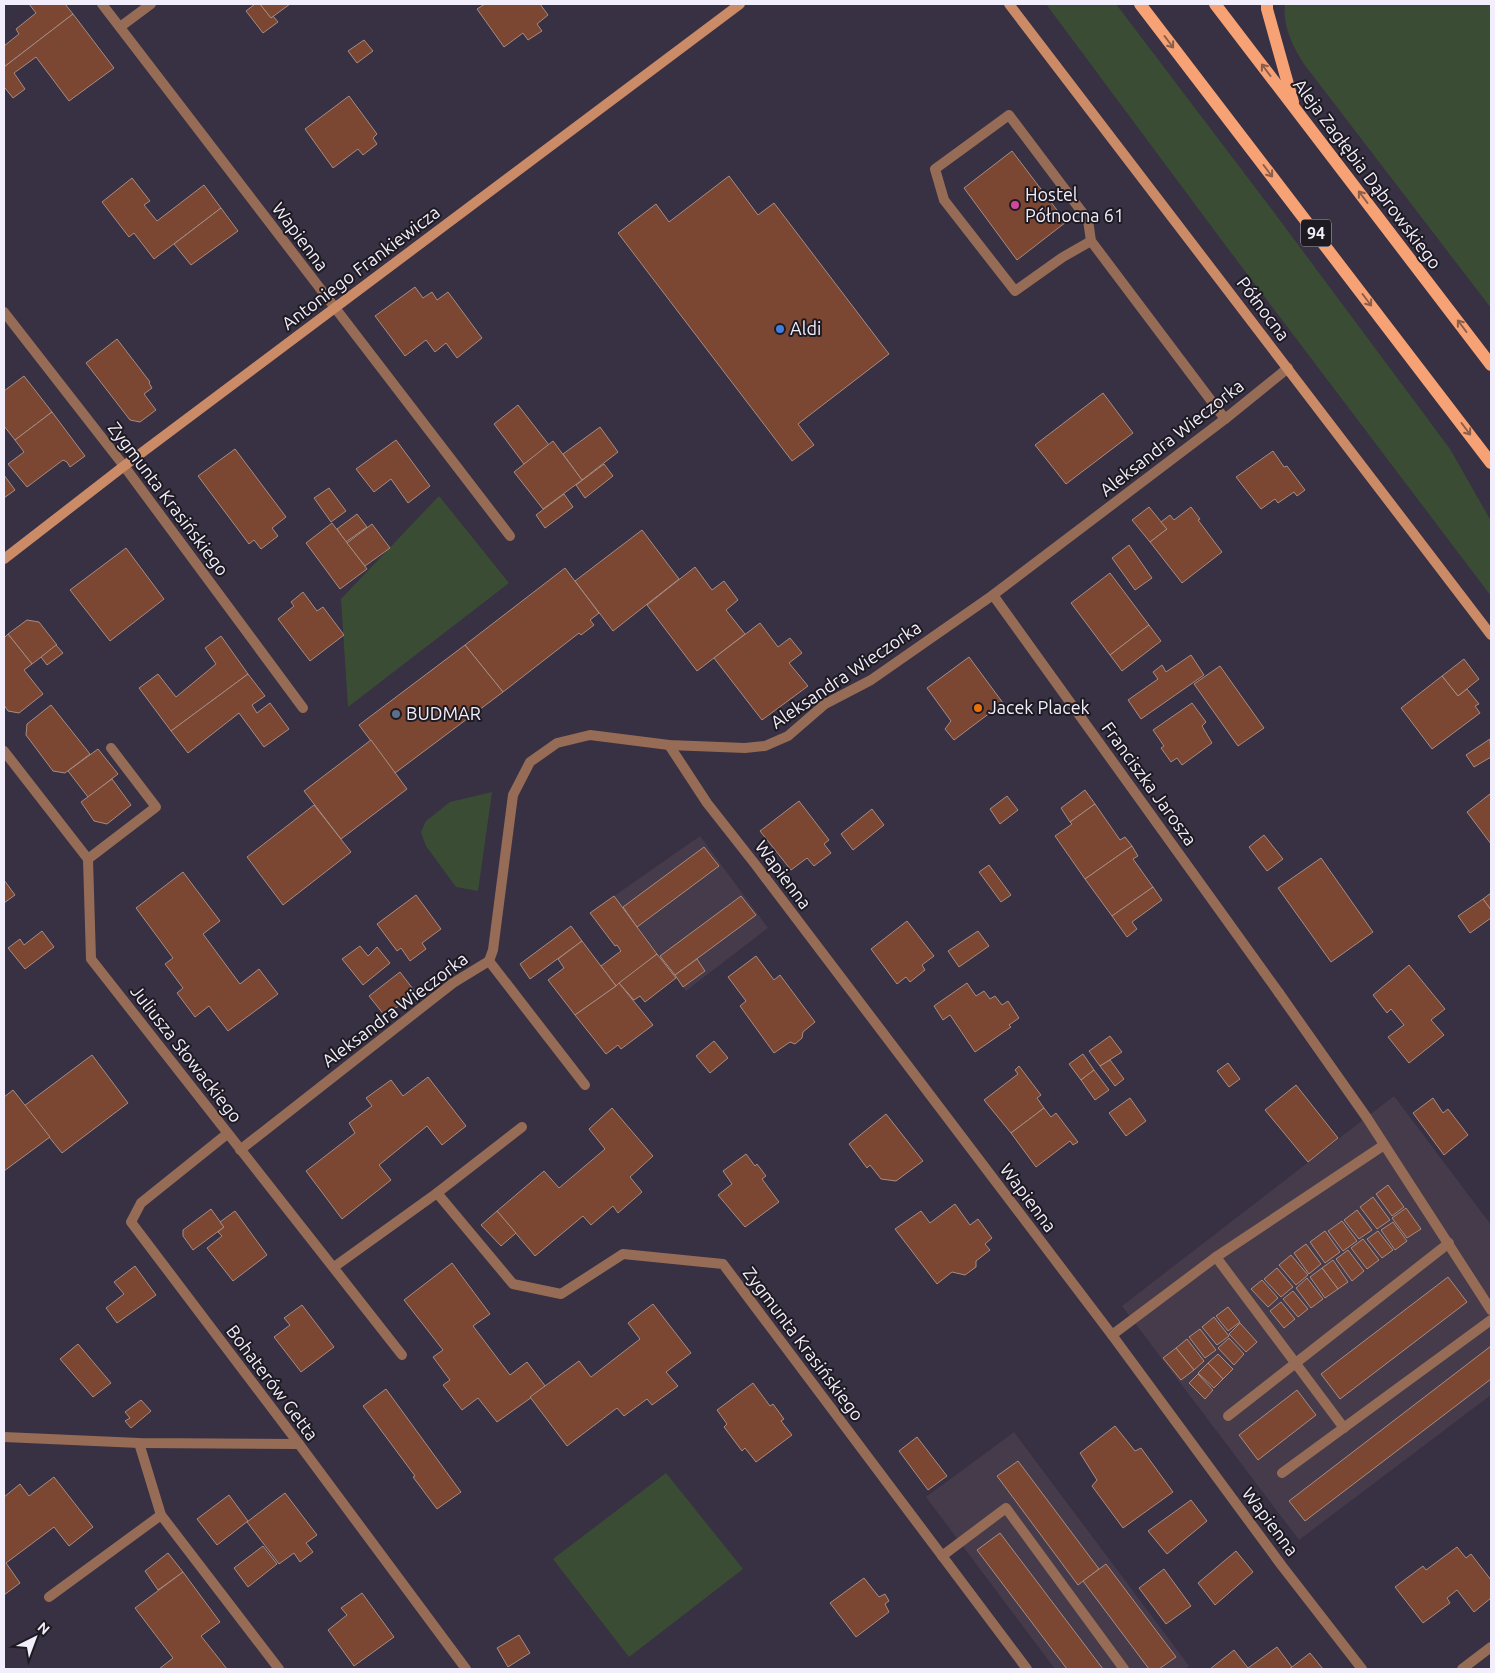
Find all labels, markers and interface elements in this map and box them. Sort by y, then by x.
one-way arrow [1164,36,1175,49]
one-way arrow [1260,64,1271,77]
street label: Aleja Zagłębia Dąbrowskiego [1290,74,1446,272]
one-way arrow [1263,165,1274,178]
place label: Hostel Północna 61 [1025,184,1124,225]
one-way arrow [1357,191,1368,204]
street label: Wapienna [269,198,333,274]
marker: Hostel Północna 61 [1009,199,1021,211]
street label: Antoniego Frankiewicza [278,201,443,333]
road number: 94 [1301,220,1331,247]
street label: Północna [1233,273,1294,344]
one-way arrow [1362,293,1372,307]
place label: Aldi [790,318,821,338]
one-way arrow [1456,320,1467,333]
marker: Aldi [774,323,786,335]
street label: Aleksandra Wieczorka [1096,375,1247,500]
street label: Zygmunta Krasińskiego [105,418,233,579]
one-way arrow [1461,422,1471,436]
street label: Aleksandra Wieczorka [766,616,924,732]
place label: Jacek Placek [988,697,1090,717]
marker: Jacek Placek [972,702,984,714]
place label: BUDMAR [406,703,481,723]
marker: BUDMAR [390,708,402,720]
street label: Franciszka Jarosza [1098,718,1201,849]
street label: Wapienna [752,836,816,912]
street label: Aleksandra Wieczorka [318,948,471,1070]
street label: Juliusza Słowackiego [127,981,247,1126]
street label: Wapienna [997,1159,1061,1235]
street label: Zygmunta Krasińskiego [740,1263,868,1424]
street label: Bohaterów Getta [223,1321,323,1444]
street label: Wapienna [1239,1483,1303,1559]
north arrow [10,1613,60,1663]
text: N [34,1619,53,1638]

